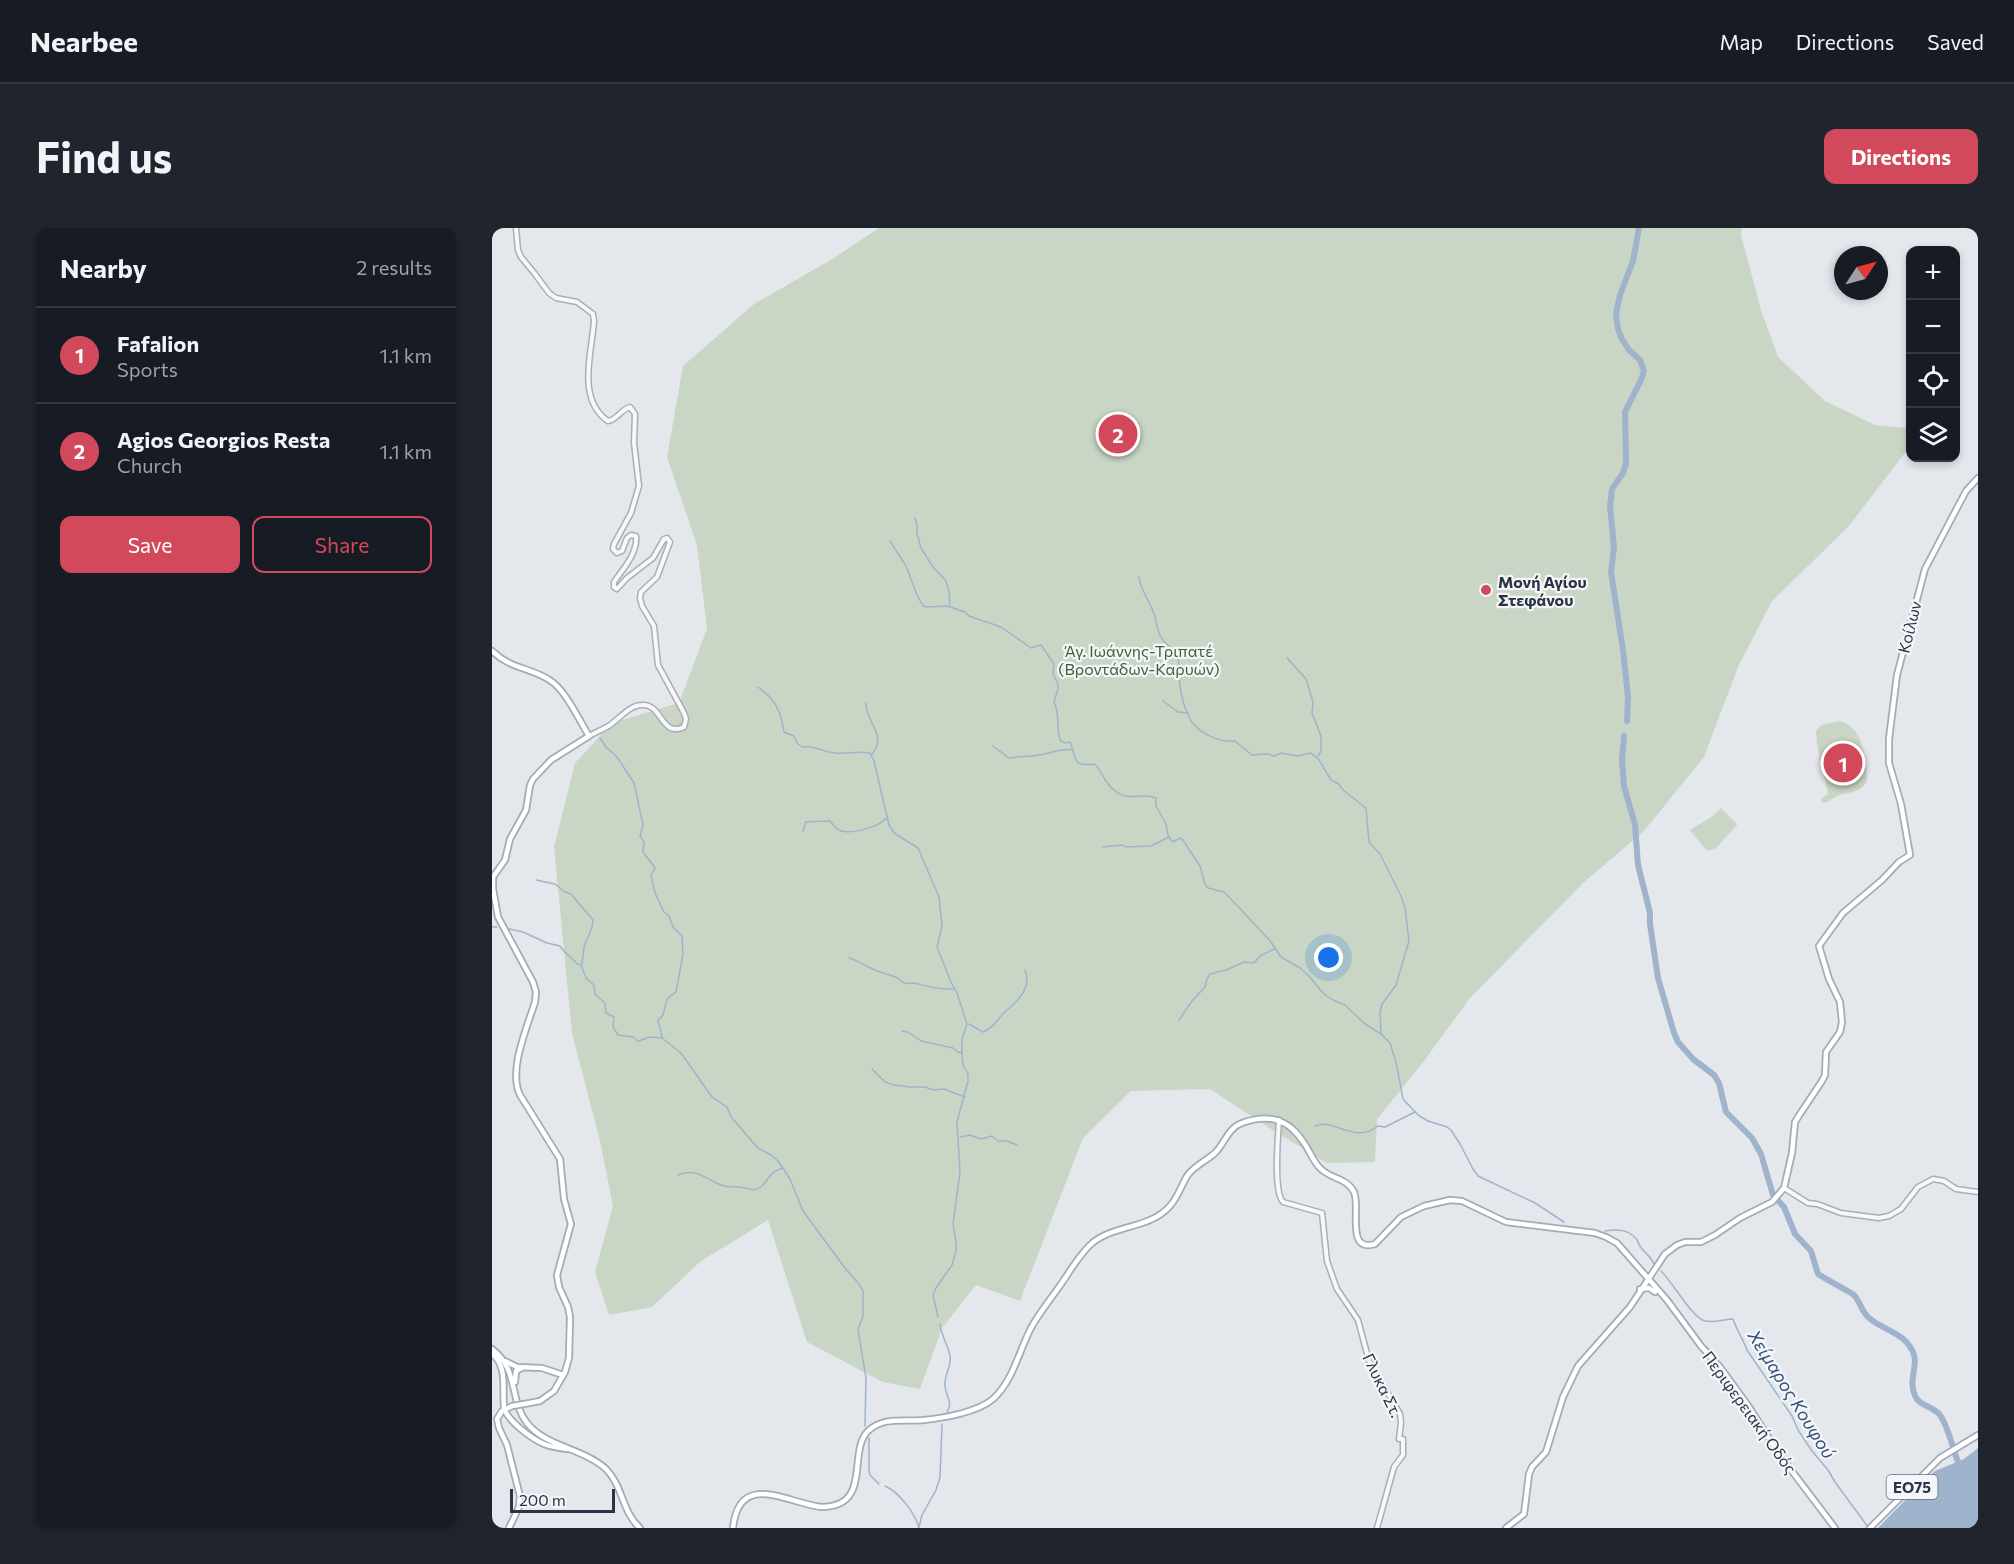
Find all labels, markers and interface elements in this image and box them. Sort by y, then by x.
text: Nearbee [30,24,138,58]
text: Map [1720,29,1763,54]
text: Directions [1796,29,1894,54]
text: Saved [1927,29,1984,54]
button: Directions [1824,129,1978,184]
text: Find us [36,130,172,182]
north arrow [1834,246,1888,300]
map controls [1906,246,1960,462]
button: + [1906,246,1960,300]
text: Nearby [60,252,147,283]
text: 2 results [356,255,432,279]
button: − [1906,300,1960,354]
text: Fafalion [117,330,199,357]
text: 1 [75,343,84,367]
text: 1.1 km [380,343,432,367]
button: locate [1906,354,1960,408]
text: Sports [117,357,178,381]
button: layers [1906,408,1960,462]
pin: 2 [1098,412,1138,456]
text: Agios Georgios Resta [117,426,330,453]
text: 2 [74,439,85,463]
text: 1.1 km [380,439,432,463]
text: Church [117,453,182,477]
button: Save [60,516,240,573]
button: Share [252,516,432,573]
place label: Μονή Αγίου Στεφάνου [1498,572,1587,609]
marker: Μονή Αγίου Στεφάνου [1479,583,1493,597]
street label: Κοίλων [1893,599,1925,655]
park label: Άγ. Ιωάννης-Τριπατέ (Βροντάδων-Καρυών) [1058,641,1220,678]
pin: 1 [1824,740,1862,786]
your location [1314,943,1343,972]
water label: Χείμαρος Κουφού [1743,1325,1840,1462]
street label: Περιφερειακή Οδός [1699,1347,1801,1477]
street label: Γλυκα Στ. [1359,1350,1407,1420]
road number: ΕΟ75 [1886,1475,1938,1499]
scale bar [510,1486,615,1514]
text: 200 m [519,1490,566,1509]

